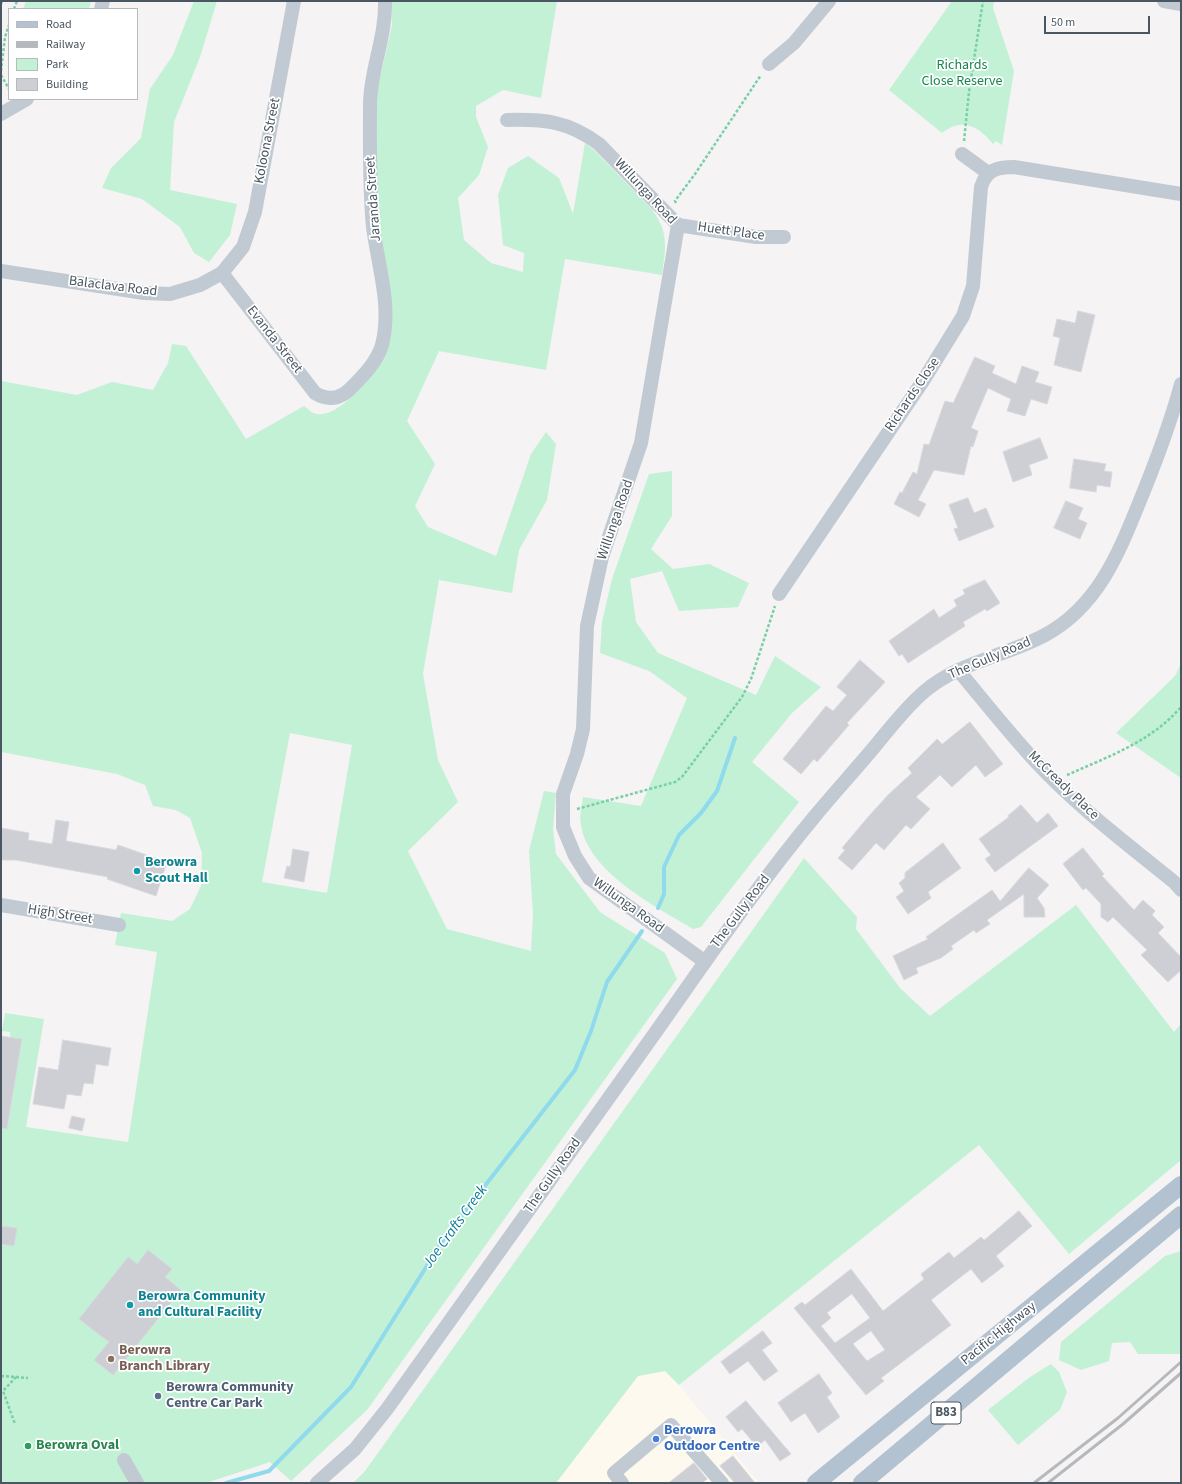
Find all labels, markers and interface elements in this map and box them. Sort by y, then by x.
legend [8,8,138,100]
scale bar [1046,8,1152,34]
text: 50 m [1051,14,1075,31]
text: Road [46,16,72,33]
text: Railway [46,36,85,53]
text: Park [46,56,68,73]
park label: Richards Close Reserve [922,58,1002,90]
text: Building [46,76,88,93]
street label: Koloona Street [251,97,285,185]
street label: Jaranda Street [363,156,385,242]
street label: Willunga Road [610,156,680,228]
street label: Huett Place [697,219,765,245]
street label: Balaclava Road [68,273,158,301]
street label: Evanda Street [242,303,306,377]
street label: Richards Close [882,355,944,435]
street label: Willunga Road [594,478,638,562]
street label: The Gully Road [946,634,1034,684]
street label: McCready Place [1024,748,1102,824]
place label: Berowra Scout Hall [145,855,208,888]
marker: Berowra Scout Hall [132,866,142,876]
street label: The Gully Road [708,872,774,952]
street label: Willunga Road [589,875,667,937]
street label: High Street [27,902,93,928]
street label: The Gully Road [521,1135,585,1217]
water label: Joe Crafts Creek [420,1182,492,1272]
place label: Berowra Community and Cultural Facility [138,1289,265,1322]
street label: Pacific Highway [958,1299,1040,1369]
marker: Berowra Community and Cultural Facility [125,1300,135,1310]
place label: Berowra Branch Library [119,1343,210,1376]
marker: Berowra Branch Library [106,1354,116,1364]
place label: Berowra Community Centre Car Park [166,1380,293,1412]
marker: Berowra Community Centre Car Park [153,1391,163,1401]
road number: B83 [931,1402,961,1424]
place label: Berowra Outdoor Centre [664,1423,760,1456]
marker: Berowra Outdoor Centre [651,1434,661,1444]
place label: Berowra Oval [36,1438,119,1454]
marker: Berowra Oval [23,1441,33,1451]

